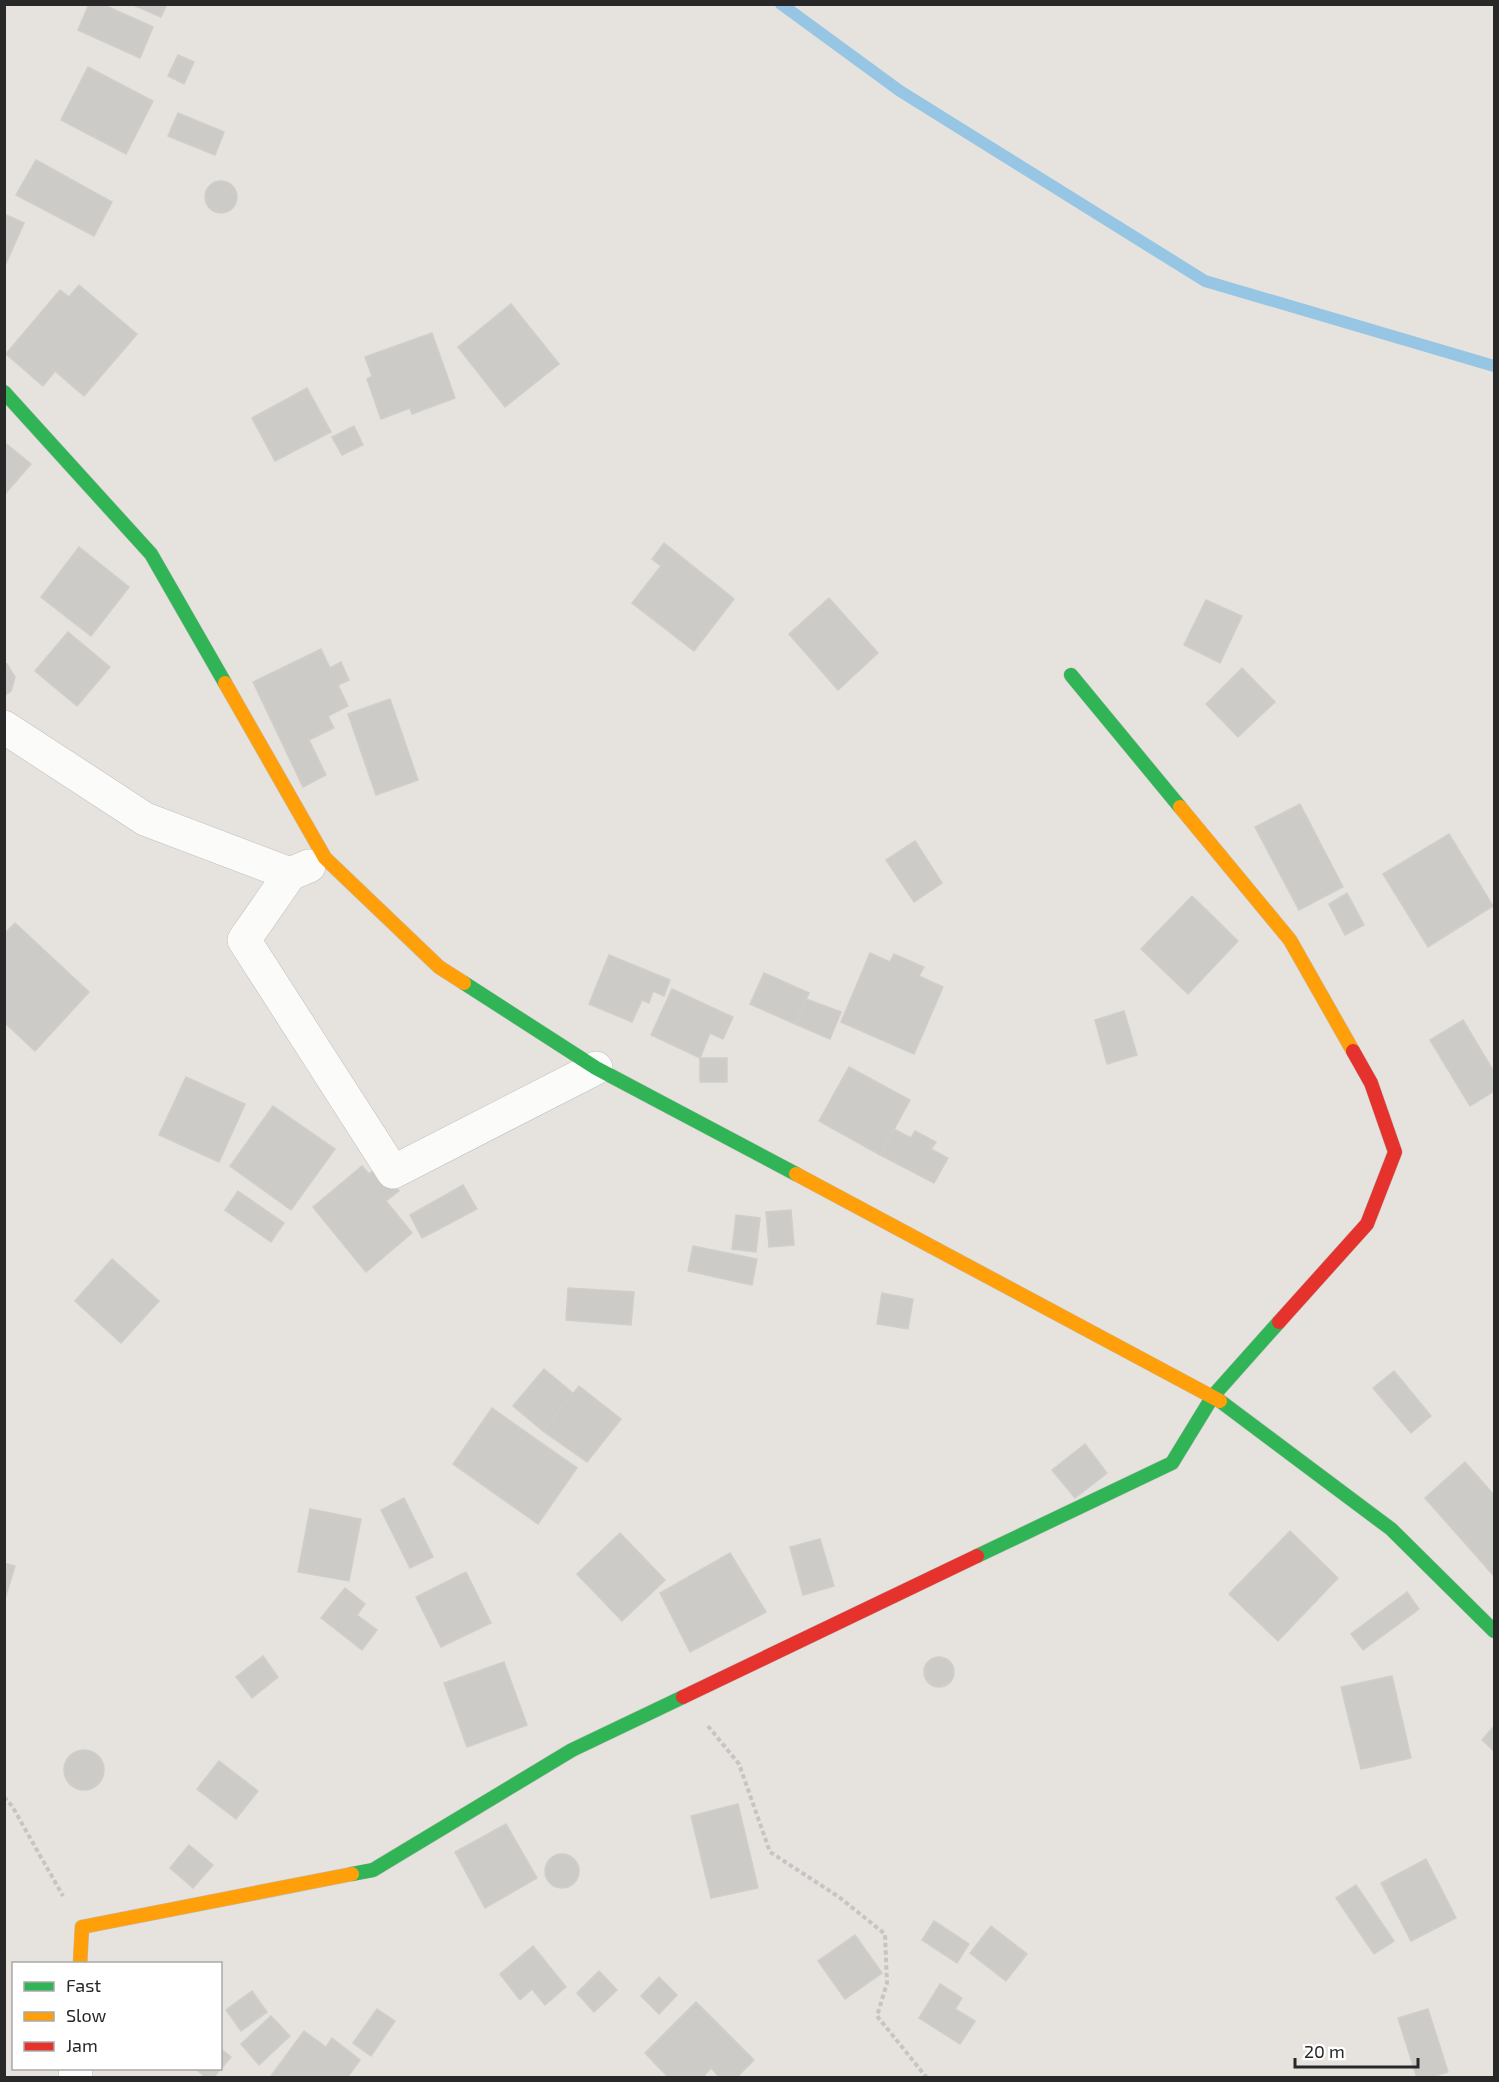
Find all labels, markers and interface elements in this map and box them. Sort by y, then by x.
legend [12,1962,222,2070]
text: Fast [66,1974,101,1996]
text: Slow [66,2004,107,2026]
scale bar [1295,2031,1418,2069]
text: Jam [66,2034,98,2056]
text: 20 m [1304,2040,1345,2062]

